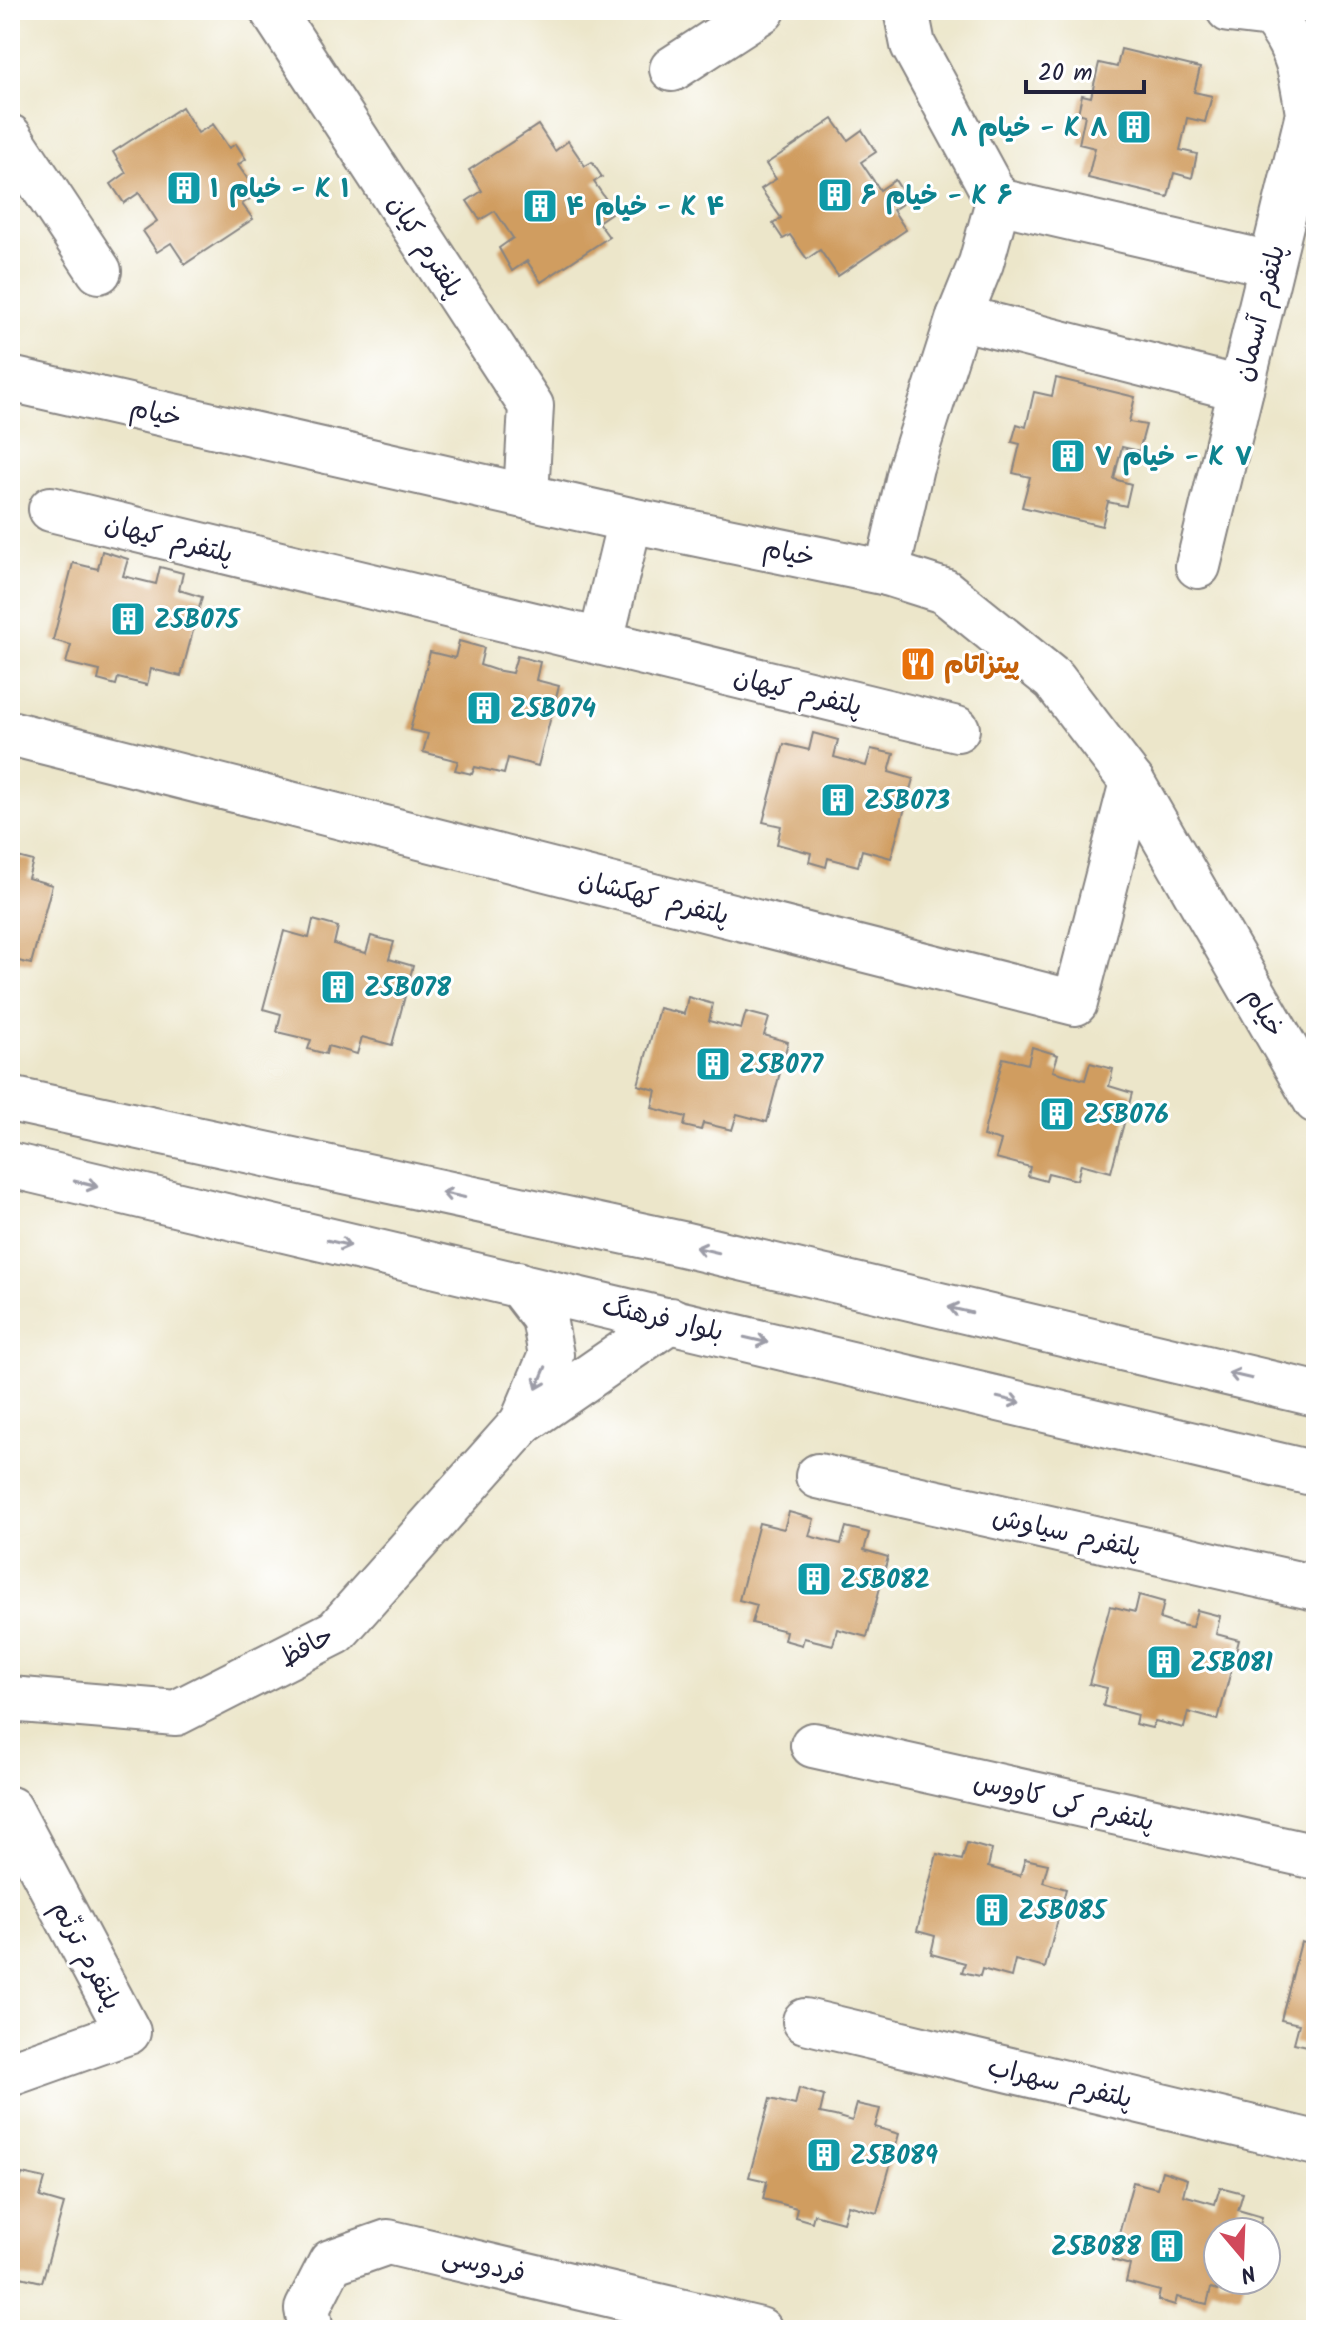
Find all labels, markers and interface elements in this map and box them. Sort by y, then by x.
scale bar [1026,44,1144,94]
text: 20 m [1038,54,1093,93]
place label: خیام ۸ - K ۸ [950,108,1108,150]
building icon: خیام ۸ - K ۸ [1115,108,1153,146]
building icon: خیام ۱ - K ۱ [165,169,203,207]
place label: خیام ۱ - K ۱ [210,169,350,211]
building icon: خیام ۶ - K ۶ [816,176,854,214]
place label: خیام ۶ - K ۶ [861,176,1012,218]
street label: پلفترم کیان [375,187,473,307]
building icon: خیام ۴ - K ۴ [521,187,559,225]
place label: خیام ۴ - K ۴ [566,187,726,229]
street label: پلتفرم آسمان [1224,241,1298,386]
street label: خیام [126,388,185,440]
building icon: خیام ۷ - K ۷ [1049,437,1087,475]
place label: خیام ۷ - K ۷ [1094,437,1253,479]
street label: پلتفرم کیهان [100,504,237,576]
street label: خیام [759,528,818,580]
building icon: Z5B075 [109,600,147,638]
place label: Z5B075 [154,600,241,642]
restaurant icon: پیتزاتام [899,645,937,683]
place label: پیتزاتام [944,645,1020,687]
street label: پلتفرم کیهان [729,657,866,729]
building icon: Z5B074 [465,689,503,727]
place label: Z5B074 [510,689,596,731]
building icon: Z5B073 [819,781,857,819]
place label: Z5B073 [864,781,950,823]
street label: پلتفرم کهکشان [574,860,733,938]
building icon: Z5B078 [319,968,357,1006]
place label: Z5B078 [364,968,452,1010]
street label: خیام [1232,980,1294,1046]
building icon: Z5B077 [694,1045,732,1083]
place label: Z5B077 [739,1045,824,1087]
building icon: Z5B076 [1038,1095,1076,1133]
place label: Z5B076 [1083,1095,1169,1137]
one-way arrow [72,1177,98,1192]
one-way arrow [440,1187,466,1202]
one-way arrow [326,1236,351,1251]
one-way arrow [694,1242,720,1257]
street label: بلوار فرهنگ [598,1286,727,1354]
one-way arrow [947,1302,973,1317]
one-way arrow [742,1333,768,1348]
one-way arrow [532,1365,547,1390]
one-way arrow [1228,1367,1253,1382]
one-way arrow [995,1394,1021,1409]
street label: پلتفرم سیاوش [988,1496,1145,1571]
building icon: Z5B082 [795,1560,833,1598]
place label: Z5B082 [840,1560,930,1602]
street label: حافظ [272,1616,342,1680]
building icon: Z5B081 [1145,1643,1183,1681]
place label: Z5B081 [1190,1643,1273,1685]
street label: پلتفرم کی کاووس [969,1762,1158,1844]
building icon: Z5B085 [973,1891,1011,1929]
place label: Z5B085 [1018,1891,1108,1933]
street label: پلتفرم ترنّم [39,1894,132,2018]
street label: پلتفرم سهراب [983,2047,1136,2121]
building icon: Z5B089 [805,2136,843,2174]
place label: Z5B089 [850,2136,938,2178]
north arrow [1202,2216,1282,2296]
place label: Z5B088 [1051,2227,1142,2269]
building icon: Z5B088 [1148,2227,1186,2265]
street label: فردوسی [438,2236,529,2296]
text: N [1235,2254,1260,2291]

